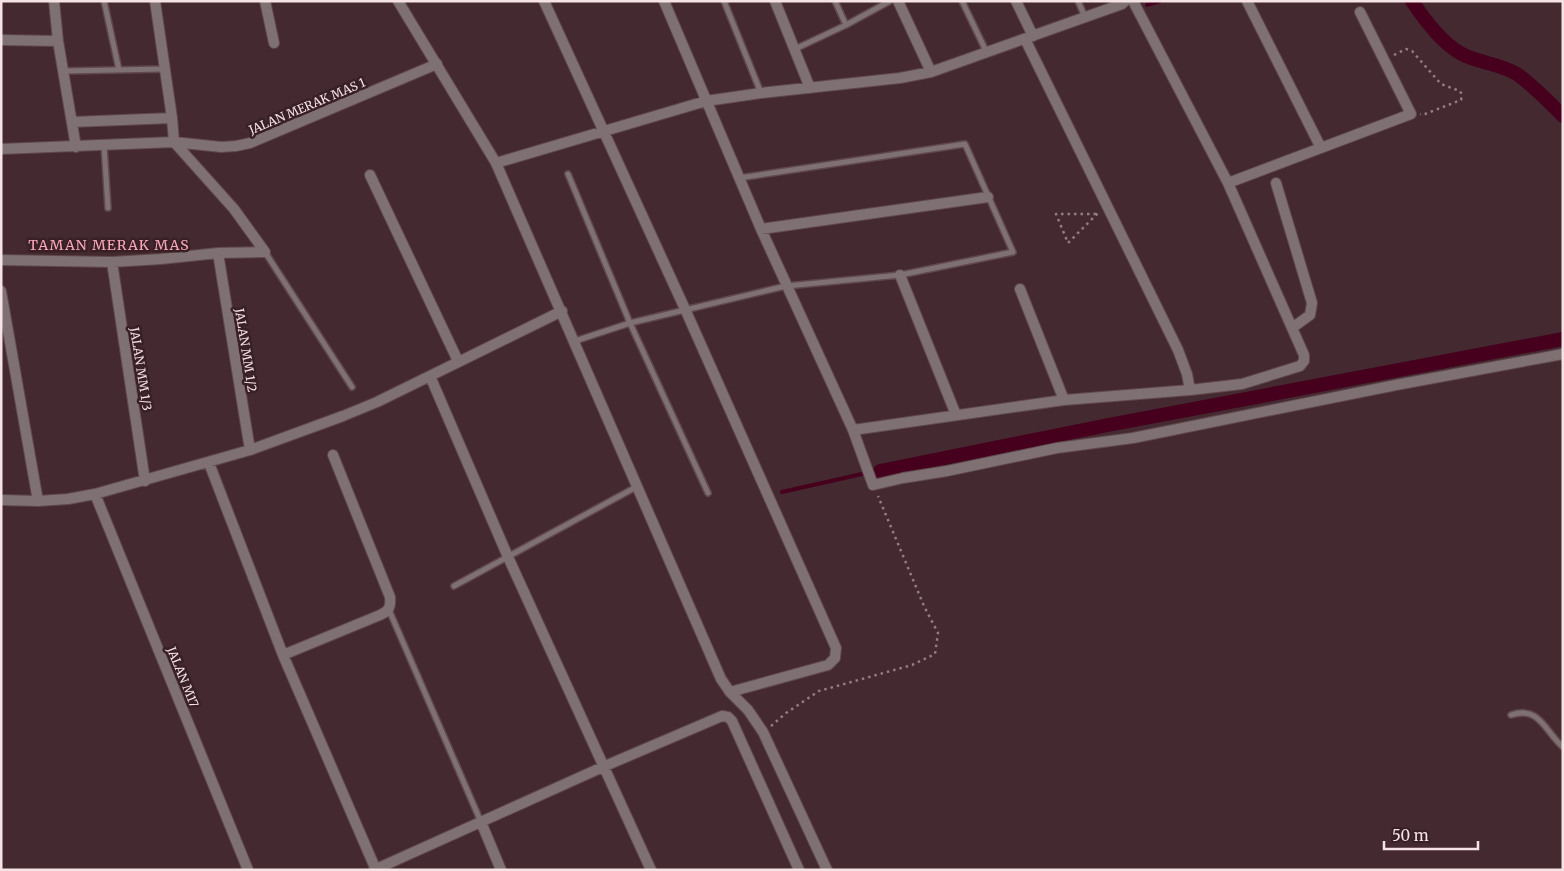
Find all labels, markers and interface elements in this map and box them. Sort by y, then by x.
street label: JALAN MERAK MAS 1 [246,74,368,138]
district label: TAMAN MERAK MAS [28,236,190,254]
street label: JALAN MM 1/2 [232,306,260,393]
street label: JALAN MM 1/3 [127,325,155,412]
street label: JALAN M17 [164,643,202,710]
scale bar [1384,818,1478,850]
text: 50 m [1392,826,1429,845]

